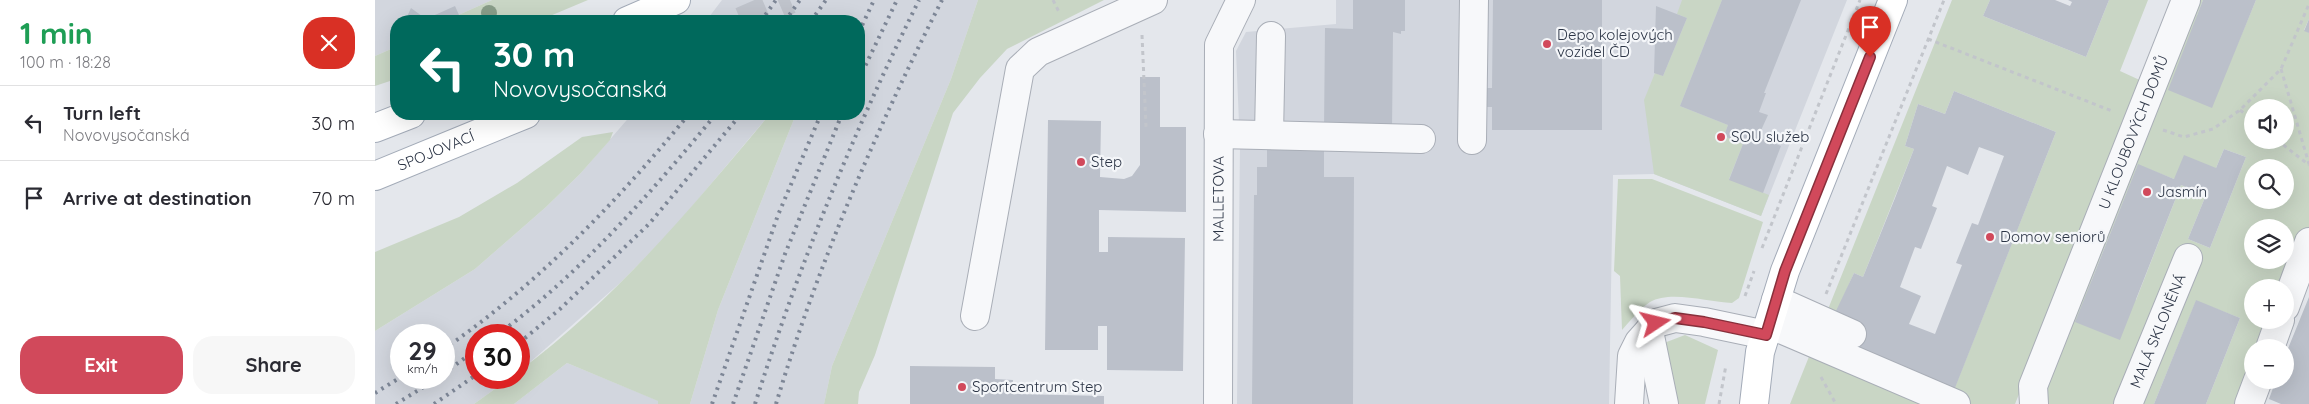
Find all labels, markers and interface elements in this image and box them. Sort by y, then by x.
pin [1849,6,1891,57]
icon: arrive [1856,13,1884,41]
text: 1 min [20,14,93,52]
button: close [303,17,355,69]
place label: Depo kolejových vozidel ČD [1557,25,1673,61]
text: 30 m [493,32,575,76]
icon: left [410,35,475,100]
marker: Depo kolejových vozidel ČD [1541,38,1553,50]
text: 100 m · 18:28 [20,52,111,72]
street label: U KLOUBOVÝCH DOMŮ [2094,52,2172,212]
text: Novovysočanská [493,75,667,103]
map controls [2244,99,2294,389]
button: sound [2244,99,2294,149]
text: Turn left [63,101,141,125]
icon: left [20,109,48,137]
text: 30 m [311,111,355,135]
text: Novovysočanská [63,125,190,145]
street label: SPOJOVACÍ [395,126,478,175]
place label: SOU služeb [1731,127,1809,146]
marker: SOU služeb [1715,131,1727,143]
place label: Step [1091,152,1122,171]
marker: Step [1075,156,1087,168]
street label: MALLETOVA [1208,156,1228,242]
button: search [2244,159,2294,209]
place label: Jasmín [2157,182,2207,201]
icon: arrive [20,184,48,212]
text: Arrive at destination [63,186,252,210]
text: 70 m [311,186,355,210]
marker: Jasmín [2141,186,2153,198]
button: layers [2244,219,2294,269]
place label: Domov seniorů [2000,227,2105,246]
marker: Domov seniorů [1984,231,1996,243]
street label: MALÁ SKLONĚNÁ [2126,270,2190,391]
button: + [2244,279,2294,329]
position arrow [1629,296,1681,348]
speed limit sign: 30 [465,324,530,389]
text: 29 [408,335,437,366]
button: Exit [20,336,183,394]
button: Share [193,336,355,394]
button: − [2244,339,2294,389]
text: km/h [407,361,438,376]
place label: Sportcentrum Step [972,377,1102,396]
marker: Sportcentrum Step [956,381,968,393]

